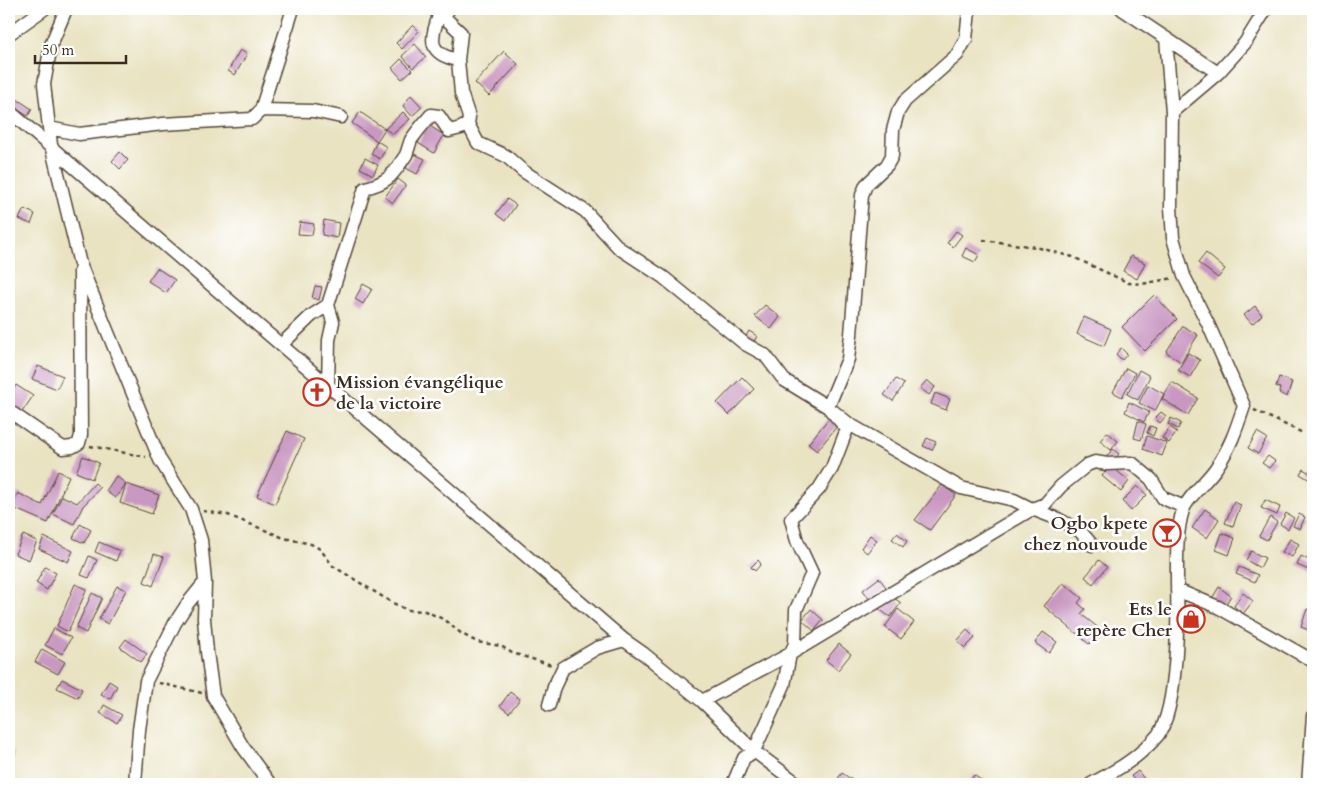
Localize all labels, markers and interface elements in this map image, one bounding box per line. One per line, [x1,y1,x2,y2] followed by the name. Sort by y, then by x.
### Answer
[35,32,126,64] scale bar
[42,40,74,60] text: 50 m
[336,370,504,416] place label: Mission évangélique de la victoire
[302,377,332,407] church icon: Mission évangélique de la victoire
[1024,511,1148,557] place label: Ogbo kpete chez nouvoude
[1152,518,1182,548] bar icon: Ogbo kpete chez nouvoude
[1076,597,1173,643] place label: Ets le repère Cher
[1176,604,1206,634] shop icon: Ets le repère Cher

